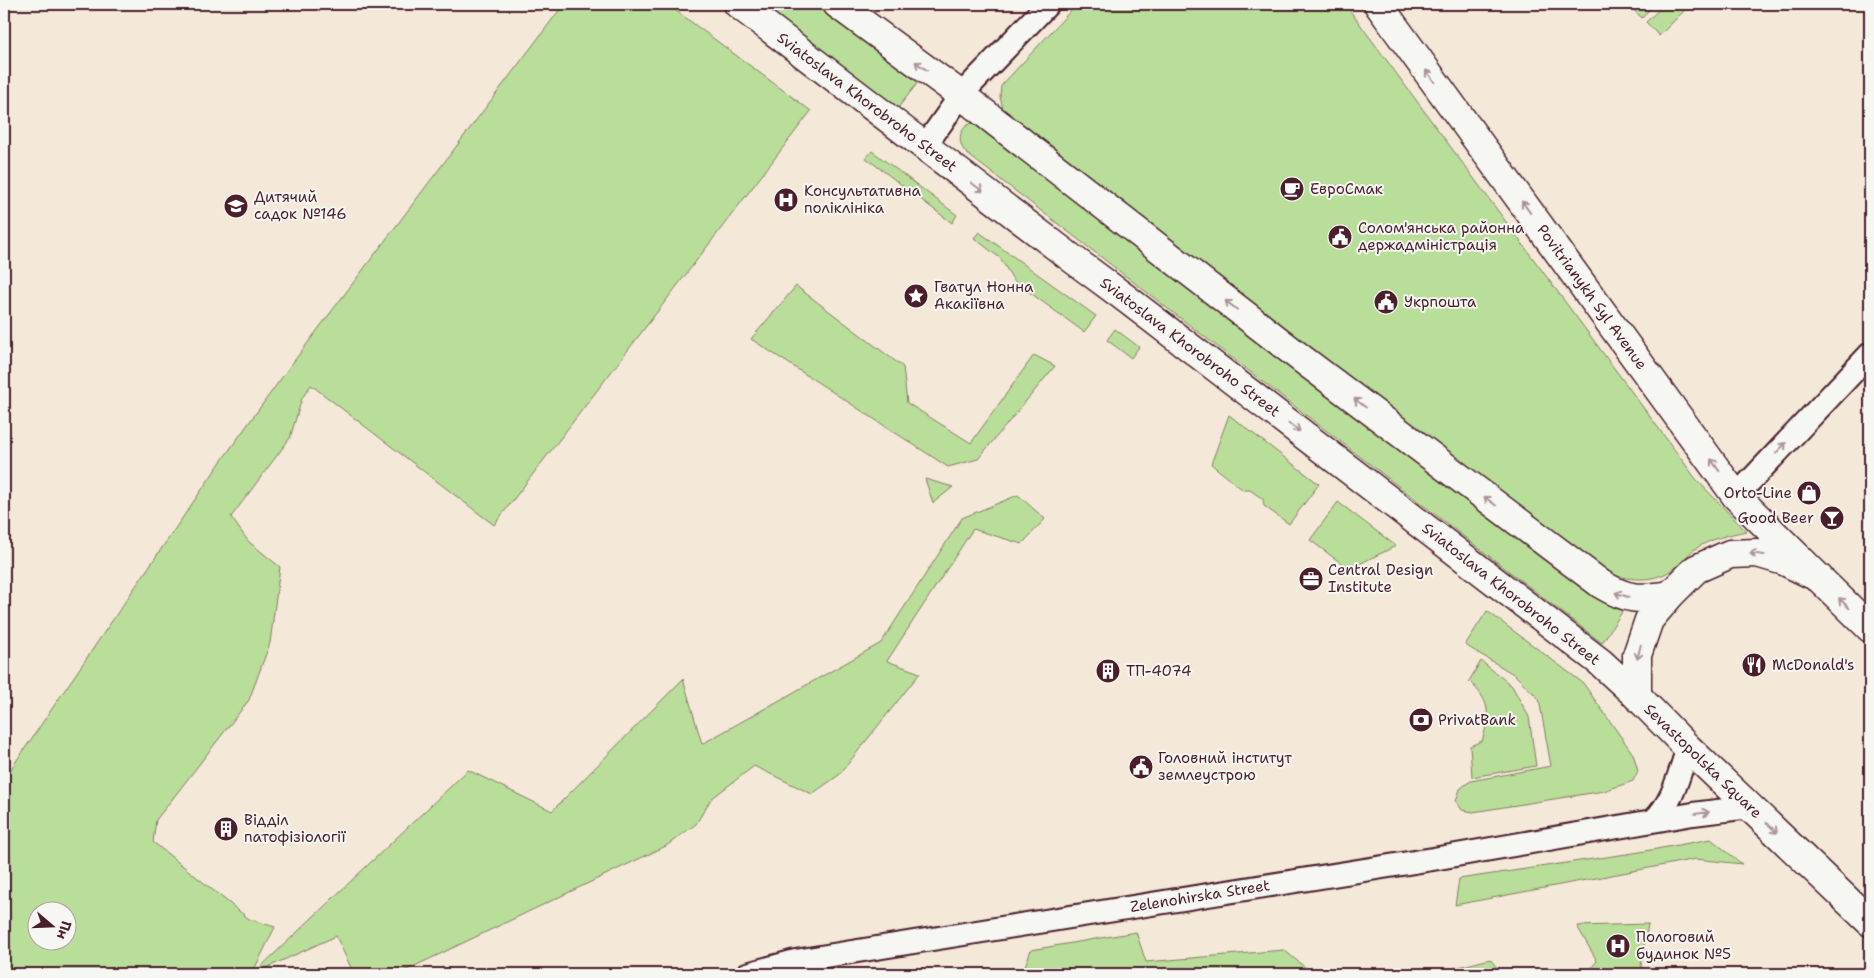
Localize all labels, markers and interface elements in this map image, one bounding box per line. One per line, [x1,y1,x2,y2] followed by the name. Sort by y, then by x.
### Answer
[773,28,961,176] street label: Sviatoslava Khorobroho Street
[914,61,928,71] one-way arrow
[1425,69,1435,83] one-way arrow
[1279,176,1305,202] cafe icon: ЕвроСмак
[1310,179,1383,199] place label: ЕвроСмак
[804,181,921,218] place label: Консультативна поліклініка
[970,181,983,192] one-way arrow
[254,187,347,224] place label: Дитячий садок №146
[773,187,799,213] hospital icon: Консультативна поліклініка
[223,193,249,219] school or university icon: Дитячий садок №146
[1521,200,1531,214] one-way arrow
[1358,218,1525,255] place label: Солом'янська районна держадміністрація
[1532,220,1652,374] street label: Povitrianykh Syl Avenue
[1327,224,1353,250] public building icon: Солом'янська районна держадміністрація
[1096,273,1284,421] street label: Sviatoslava Khorobroho Street
[934,277,1034,314] place label: Гватул Нонна Акакіївна
[903,283,929,309] place icon: Гватул Нонна Акакіївна
[1373,289,1399,315] public building icon: Укрпошта
[1404,292,1477,312] place label: Укрпошта
[1225,299,1238,310] one-way arrow
[1354,398,1367,409] one-way arrow
[1287,421,1300,432] one-way arrow
[1775,441,1787,454] one-way arrow
[1710,459,1720,473] one-way arrow
[1796,480,1822,506] shop icon: Orto-Line
[1724,483,1792,503] place label: Orto-Line
[1484,495,1497,506] one-way arrow
[1819,505,1845,531] bar icon: Good Beer
[1737,508,1814,528] place label: Good Beer
[1418,518,1604,670] street label: Sviatoslava Khorobroho Street
[1750,549,1766,559] one-way arrow
[1328,560,1433,597] place label: Central Design Institute
[1298,566,1324,592] office icon: Central Design Institute
[1614,589,1630,599] one-way arrow
[1838,597,1851,609] one-way arrow
[1634,643,1643,659] one-way arrow
[1741,652,1767,678] restaurant icon: McDonald's
[1772,655,1854,675] place label: McDonald's
[1095,658,1121,684] building icon: ТП-4074
[1126,661,1192,681] place label: ТП-4074
[1640,699,1766,823] street label: Sevastopolska Square
[1408,707,1434,733] bank icon: PrivatBank
[1438,710,1516,730] place label: PrivatBank
[1158,748,1292,785] place label: Головний інститут землеустрою
[1128,754,1154,780] public building icon: Головний інститут землеустрою
[1693,808,1709,818] one-way arrow
[244,810,346,847] place label: Відділ патофізіології
[213,816,239,842] building icon: Відділ патофізіології
[1766,822,1778,834] one-way arrow
[1129,875,1271,917] street label: Zelenohirska Street
[28,900,78,950] north arrow
[53,919,76,942] text: Пн
[1636,927,1731,964] place label: Пологовий будинок №5
[1605,933,1631,959] hospital icon: Пологовий будинок №5

